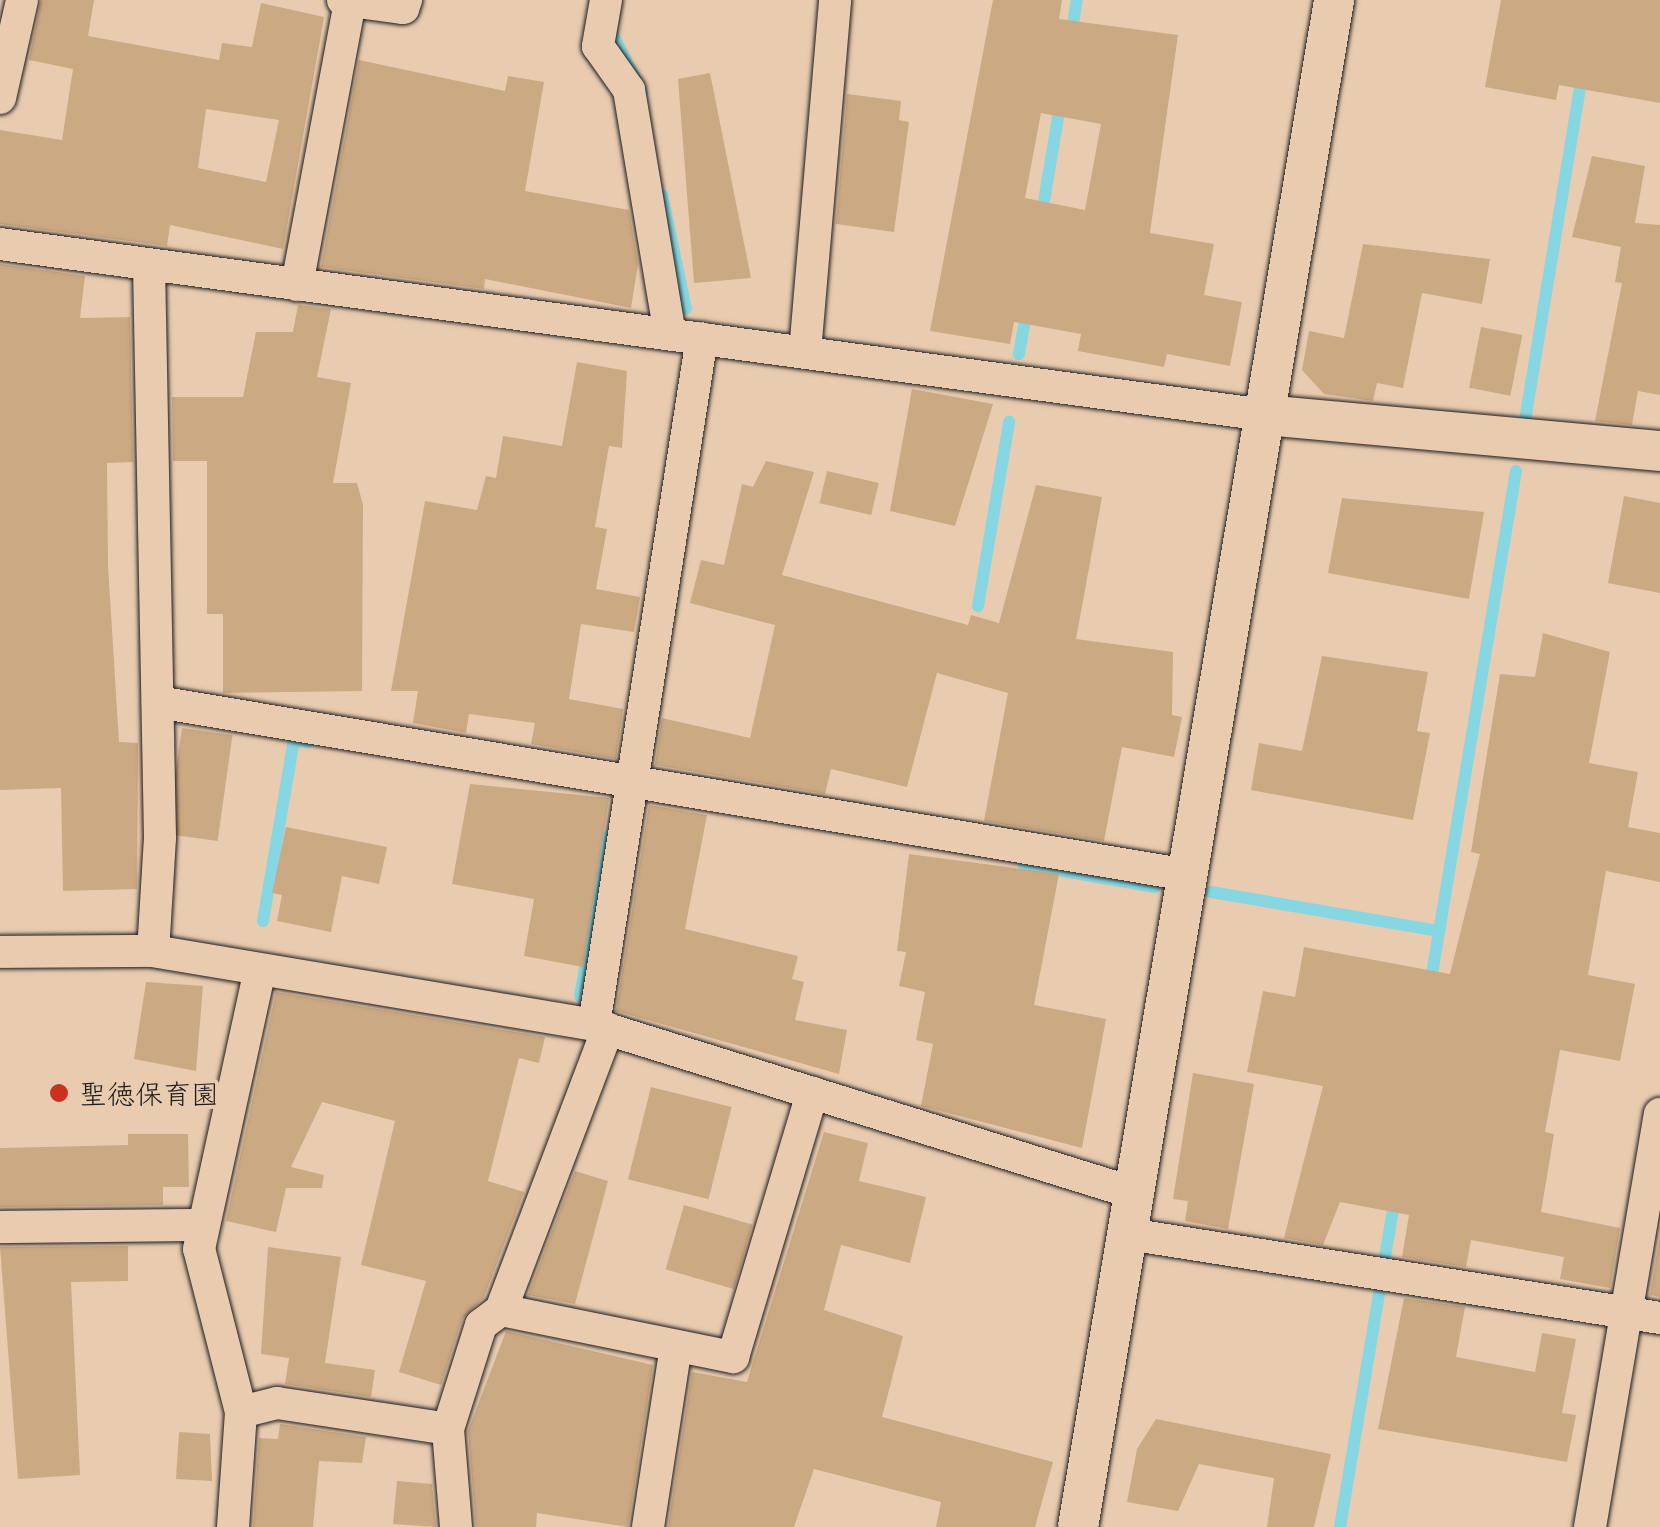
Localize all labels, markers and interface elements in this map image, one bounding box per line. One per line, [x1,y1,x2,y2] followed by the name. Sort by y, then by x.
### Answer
[79,1076,219,1110] place label: 聖徳保育園
[48,1082,70,1104] marker: 聖徳保育園

